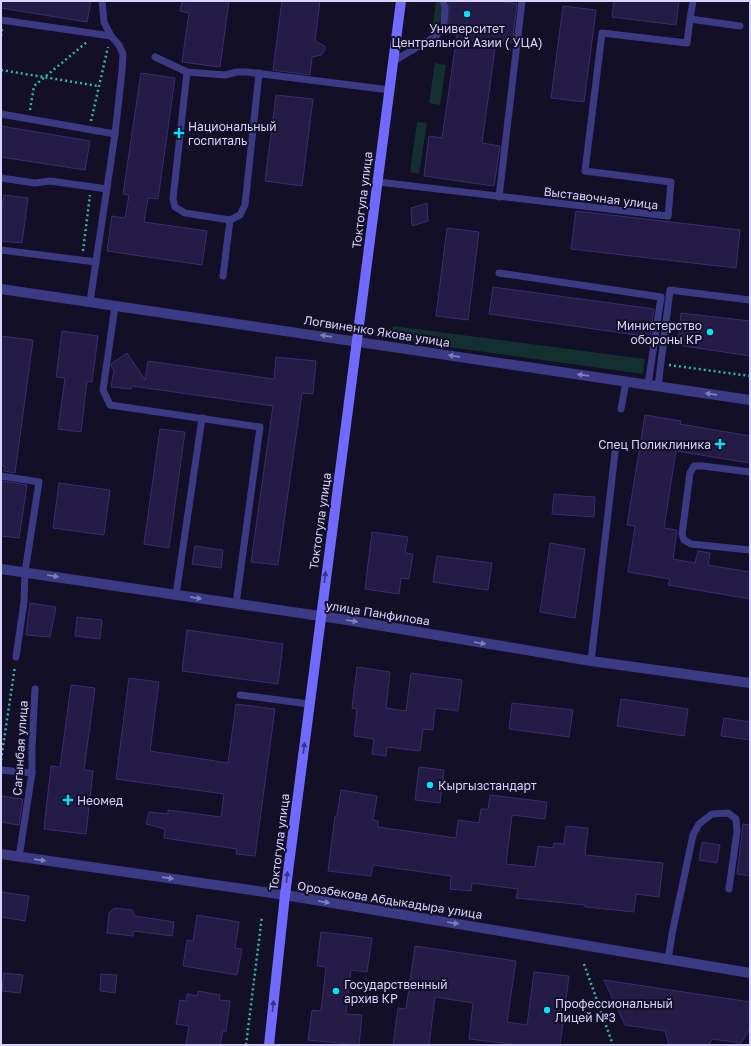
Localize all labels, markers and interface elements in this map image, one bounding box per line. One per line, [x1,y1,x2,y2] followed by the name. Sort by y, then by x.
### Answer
[462,9,472,19] marker: Университет Центральной Азии ( УЦА)
[391,21,543,50] place label: Университет Центральной Азии ( УЦА)
[188,119,277,148] place label: Национальный госпиталь
[173,127,185,139] marker: Национальный госпиталь
[349,151,375,249] street label: Токтогула улица
[543,184,659,212] street label: Выставочная улица
[303,312,451,350] street label: Логвиненко Якова улица
[617,318,702,347] place label: Министерство обороны КР
[705,327,715,337] marker: Министерство обороны КР
[320,333,332,339] one-way arrow
[448,353,460,359] one-way arrow
[577,372,589,378] one-way arrow
[705,391,717,397] one-way arrow
[598,437,711,452] place label: Спец Поликлиника
[714,438,726,450] marker: Спец Поликлиника
[306,472,334,570] street label: Токтогула улица
[322,571,328,583] one-way arrow
[47,573,60,579] one-way arrow
[190,595,202,601] one-way arrow
[325,597,431,629] street label: улица Панфилова
[346,618,358,624] one-way arrow
[474,640,486,646] one-way arrow
[9,700,31,796] street label: Сагынбая улица
[301,742,307,754] one-way arrow
[438,778,537,793] place label: Кыргызстандарт
[425,780,435,790] marker: Кыргызстандарт
[77,793,123,808] place label: Неомед
[266,793,292,891] street label: Токтогула улица
[62,794,74,806] marker: Неомед
[34,857,46,863] one-way arrow
[284,871,290,883] one-way arrow
[162,875,174,881] one-way arrow
[296,878,484,922] street label: Орозбекова Абдыкадыра улица
[318,899,331,905] one-way arrow
[447,920,459,926] one-way arrow
[344,977,448,1006] place label: Государственный архив КР
[331,986,341,996] marker: Государственный архив КР
[555,996,673,1025] place label: Профессиональный Лицей №3
[270,1000,277,1012] one-way arrow
[542,1005,552,1015] marker: Профессиональный Лицей №3

